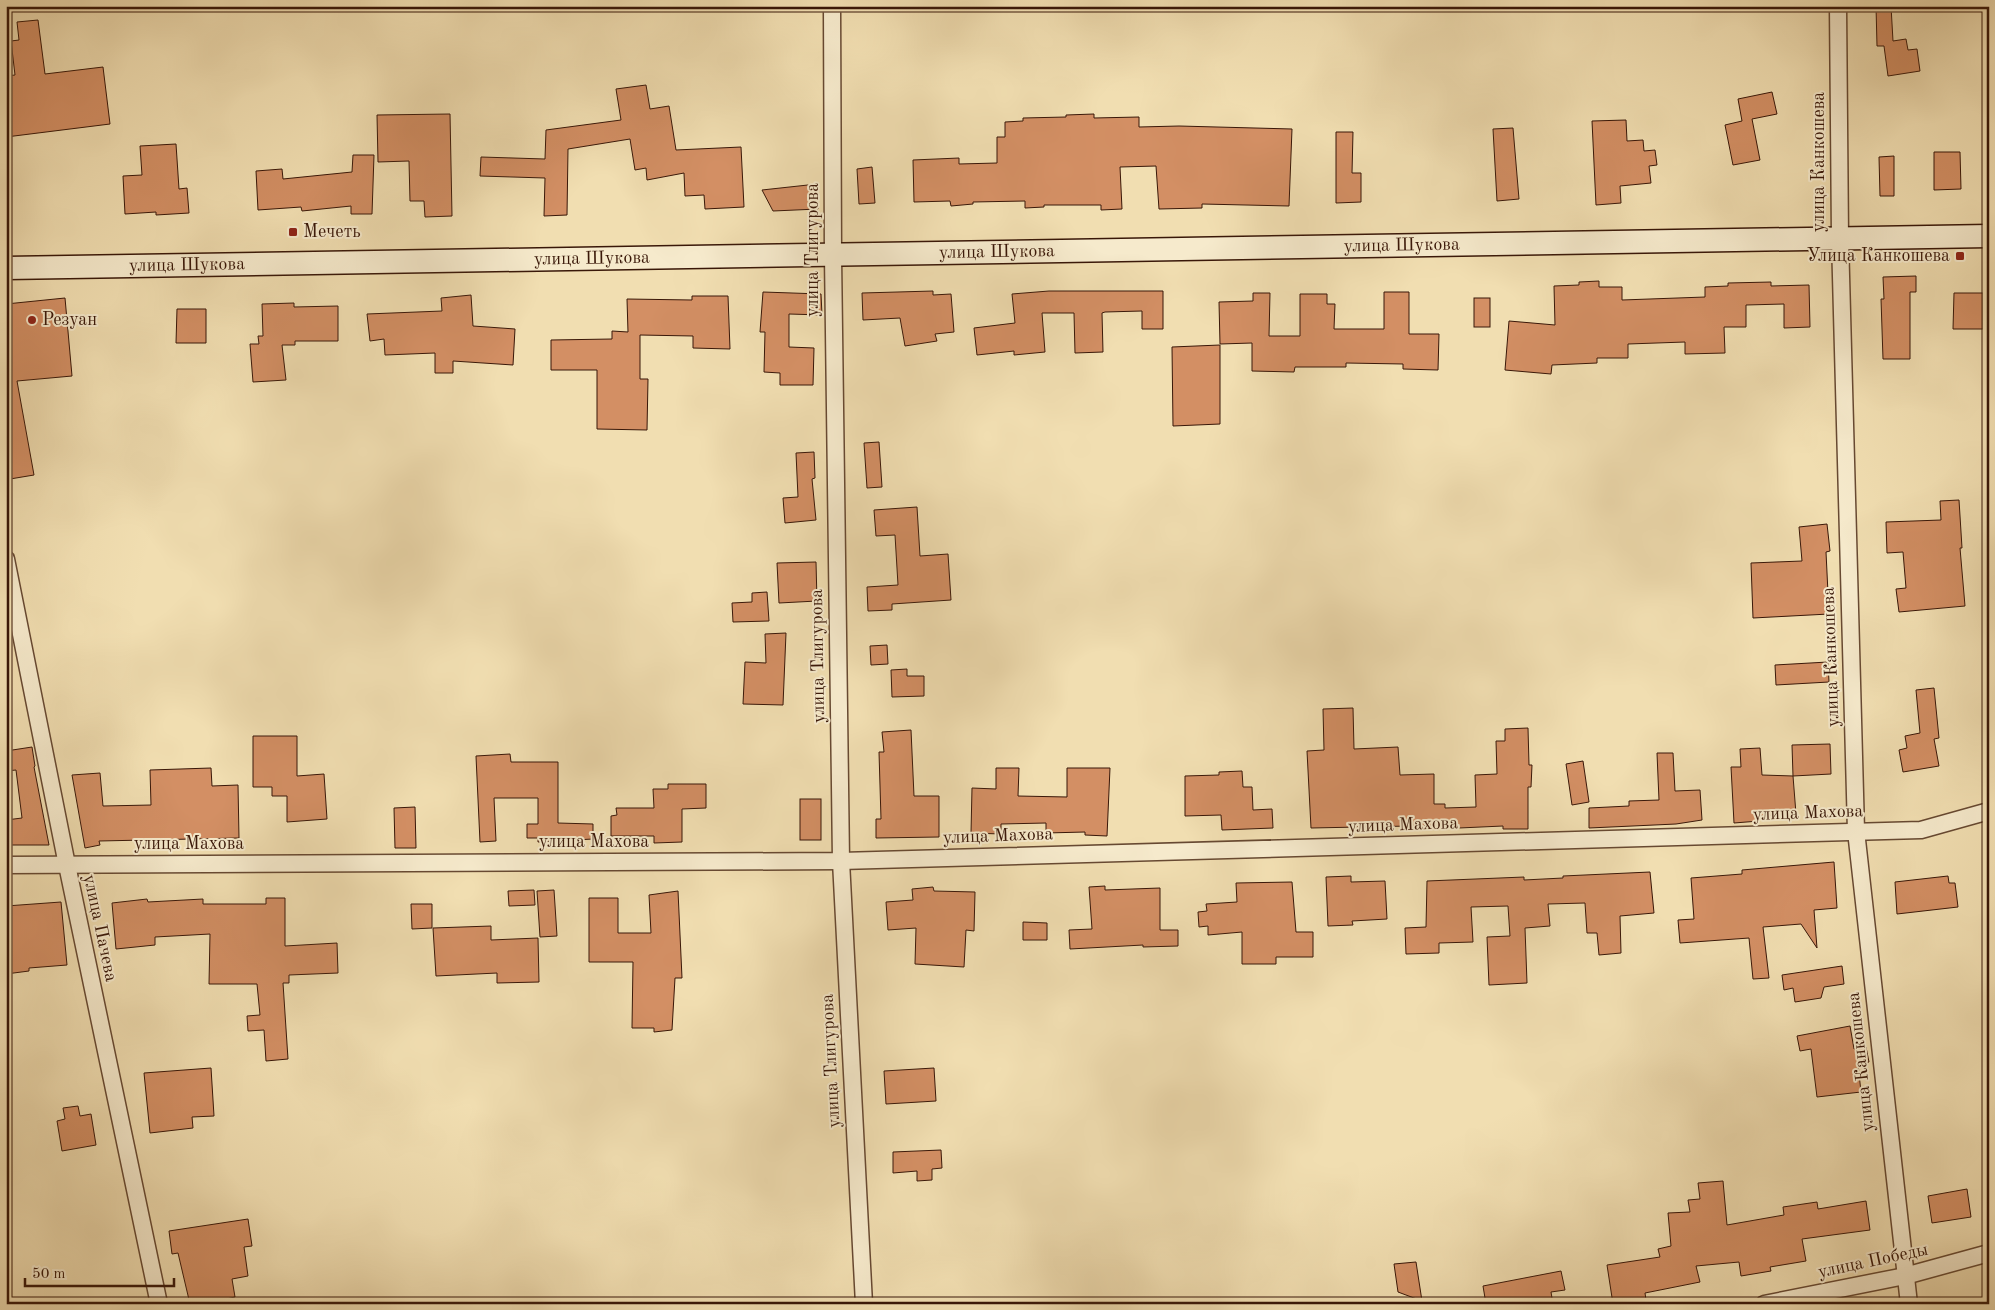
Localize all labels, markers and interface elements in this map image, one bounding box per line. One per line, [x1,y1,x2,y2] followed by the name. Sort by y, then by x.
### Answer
[1810,92,1828,232] street label: улица Канкошева
[804,183,822,317] street label: улица Тлигурова
[303,223,361,241] place label: Мечеть
[287,226,299,238] marker: Мечеть
[1344,236,1460,255] street label: улица Шукова
[939,242,1055,262] street label: улица Шукова
[1807,247,1950,265] place label: Улица Канкошева
[534,249,650,268] street label: улица Шукова
[1954,250,1966,262] marker: Улица Канкошева
[129,255,245,275] street label: улица Шукова
[42,311,97,329] place label: Резуан
[26,314,38,326] marker: Резуан
[1820,586,1842,727] street label: улица Канкошева
[808,589,828,723] street label: улица Тлигурова
[1752,802,1864,824] street label: улица Махова
[1347,814,1459,836] street label: улица Махова
[942,825,1054,847] street label: улица Махова
[539,833,649,851] street label: улица Махова
[134,835,244,853] street label: улица Махова
[80,873,120,983] street label: улица Пачева
[1845,991,1877,1133] street label: улица Канкошева
[818,993,843,1128] street label: улица Тлигурова
[1816,1241,1930,1281] street label: улица Победы
[25,1255,174,1287] scale bar
[32,1267,66,1282] text: 50 m

